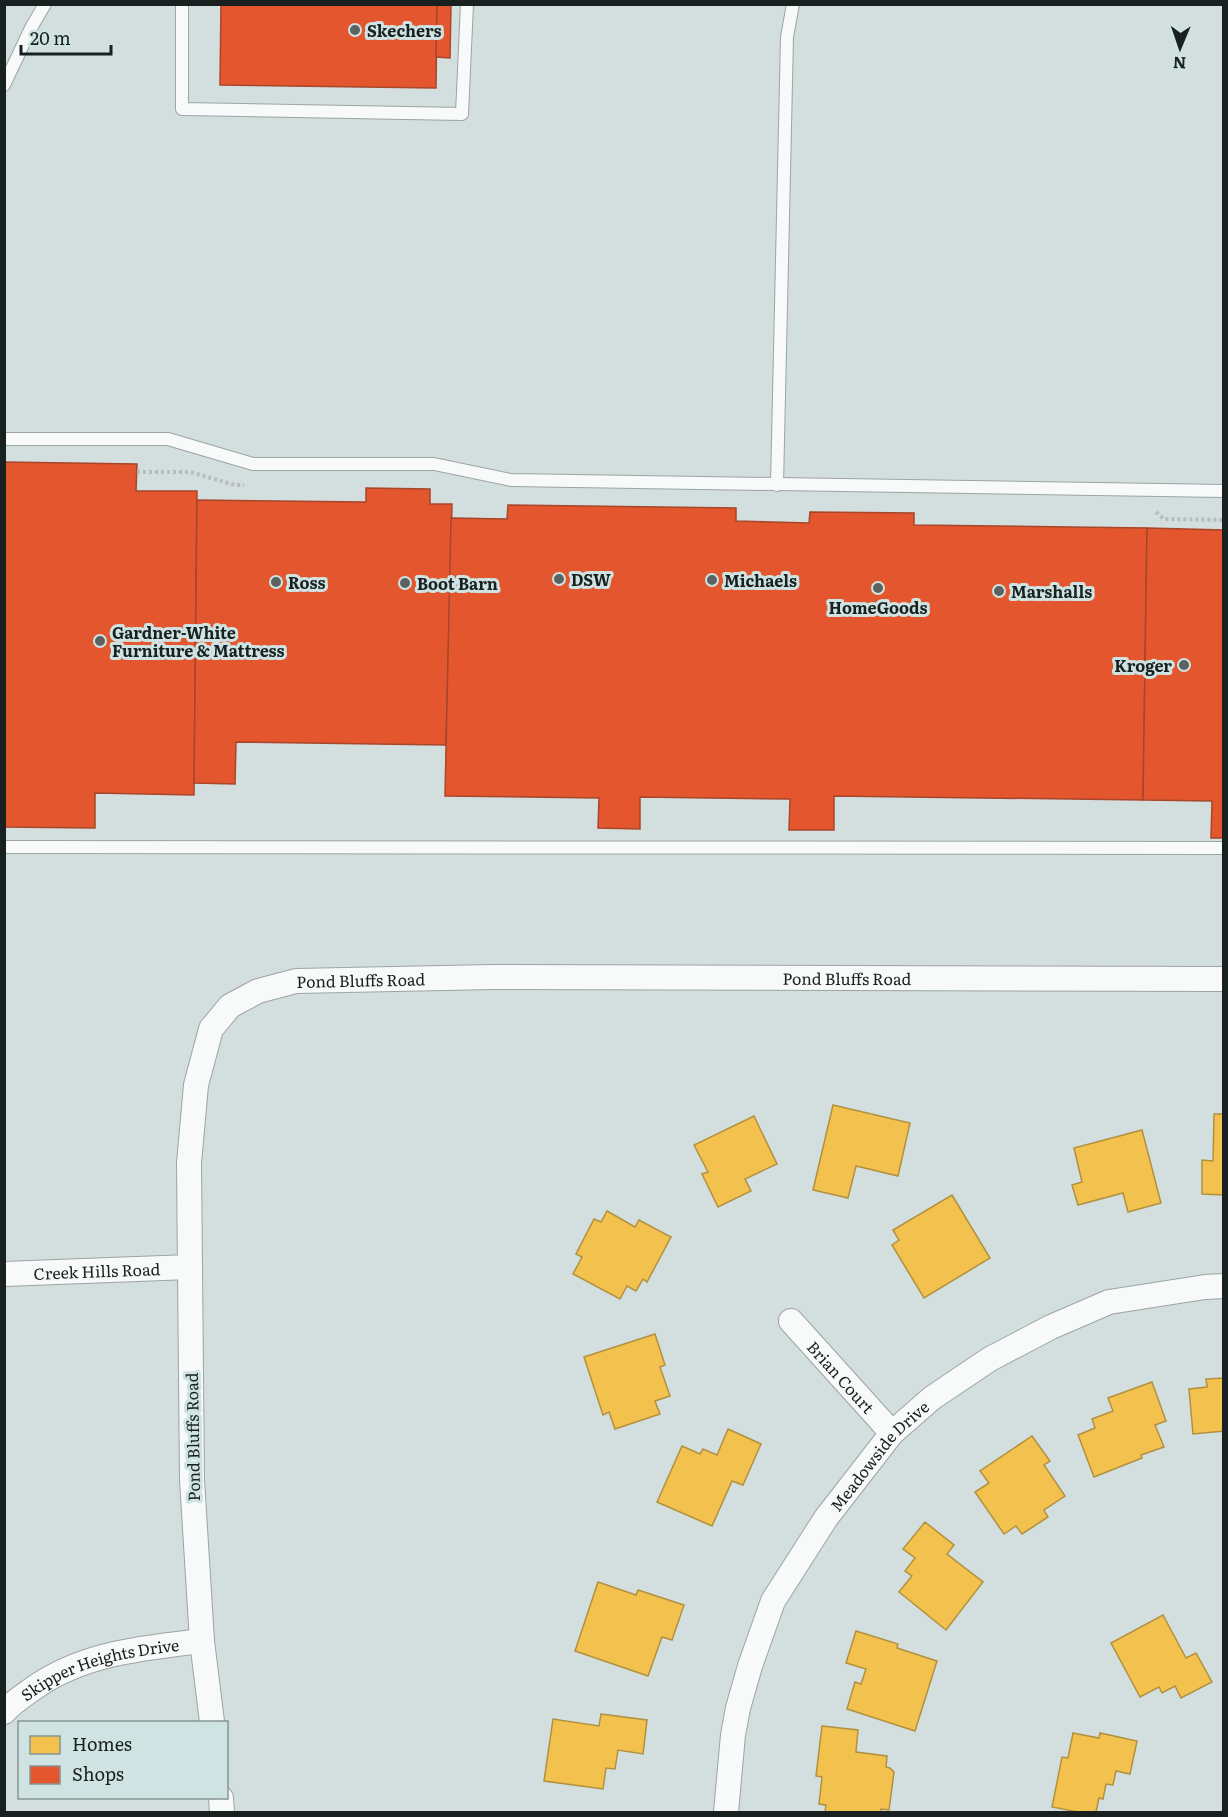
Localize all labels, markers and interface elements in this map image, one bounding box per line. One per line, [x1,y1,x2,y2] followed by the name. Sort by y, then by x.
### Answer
[21,18,111,56] scale bar
[367,18,442,42] place label: Skechers
[1150,18,1210,78] north arrow
[348,23,362,37] marker: Skechers
[30,24,71,51] text: 20 m
[1172,52,1187,76] text: N
[571,567,611,591] place label: DSW
[724,568,797,592] place label: Michaels
[288,570,325,594] place label: Ross
[417,571,498,595] place label: Boot Barn
[552,572,566,586] marker: DSW
[705,573,719,587] marker: Michaels
[269,575,283,589] marker: Ross
[398,576,412,590] marker: Boot Barn
[1011,579,1092,603] place label: Marshalls
[871,581,885,595] marker: HomeGoods
[992,584,1006,598] marker: Marshalls
[829,595,927,619] place label: HomeGoods
[112,620,285,662] place label: Gardner-White Furniture & Mattress
[93,634,107,648] marker: Gardner-White Furniture & Mattress
[1114,653,1172,677] place label: Kroger
[1177,658,1191,672] marker: Kroger
[296,966,426,993] street label: Pond Bluffs Road
[782,966,911,990] street label: Pond Bluffs Road
[33,1256,161,1285] street label: Creek Hills Road
[802,1335,881,1419] street label: Brian Court
[179,1372,205,1502] street label: Pond Bluffs Road
[824,1394,934,1516] street label: Meadowside Drive
[15,1632,180,1706] street label: Skipper Heights Drive
[18,1721,228,1799] legend
[72,1730,132,1757] text: Homes
[72,1760,124,1787] text: Shops

